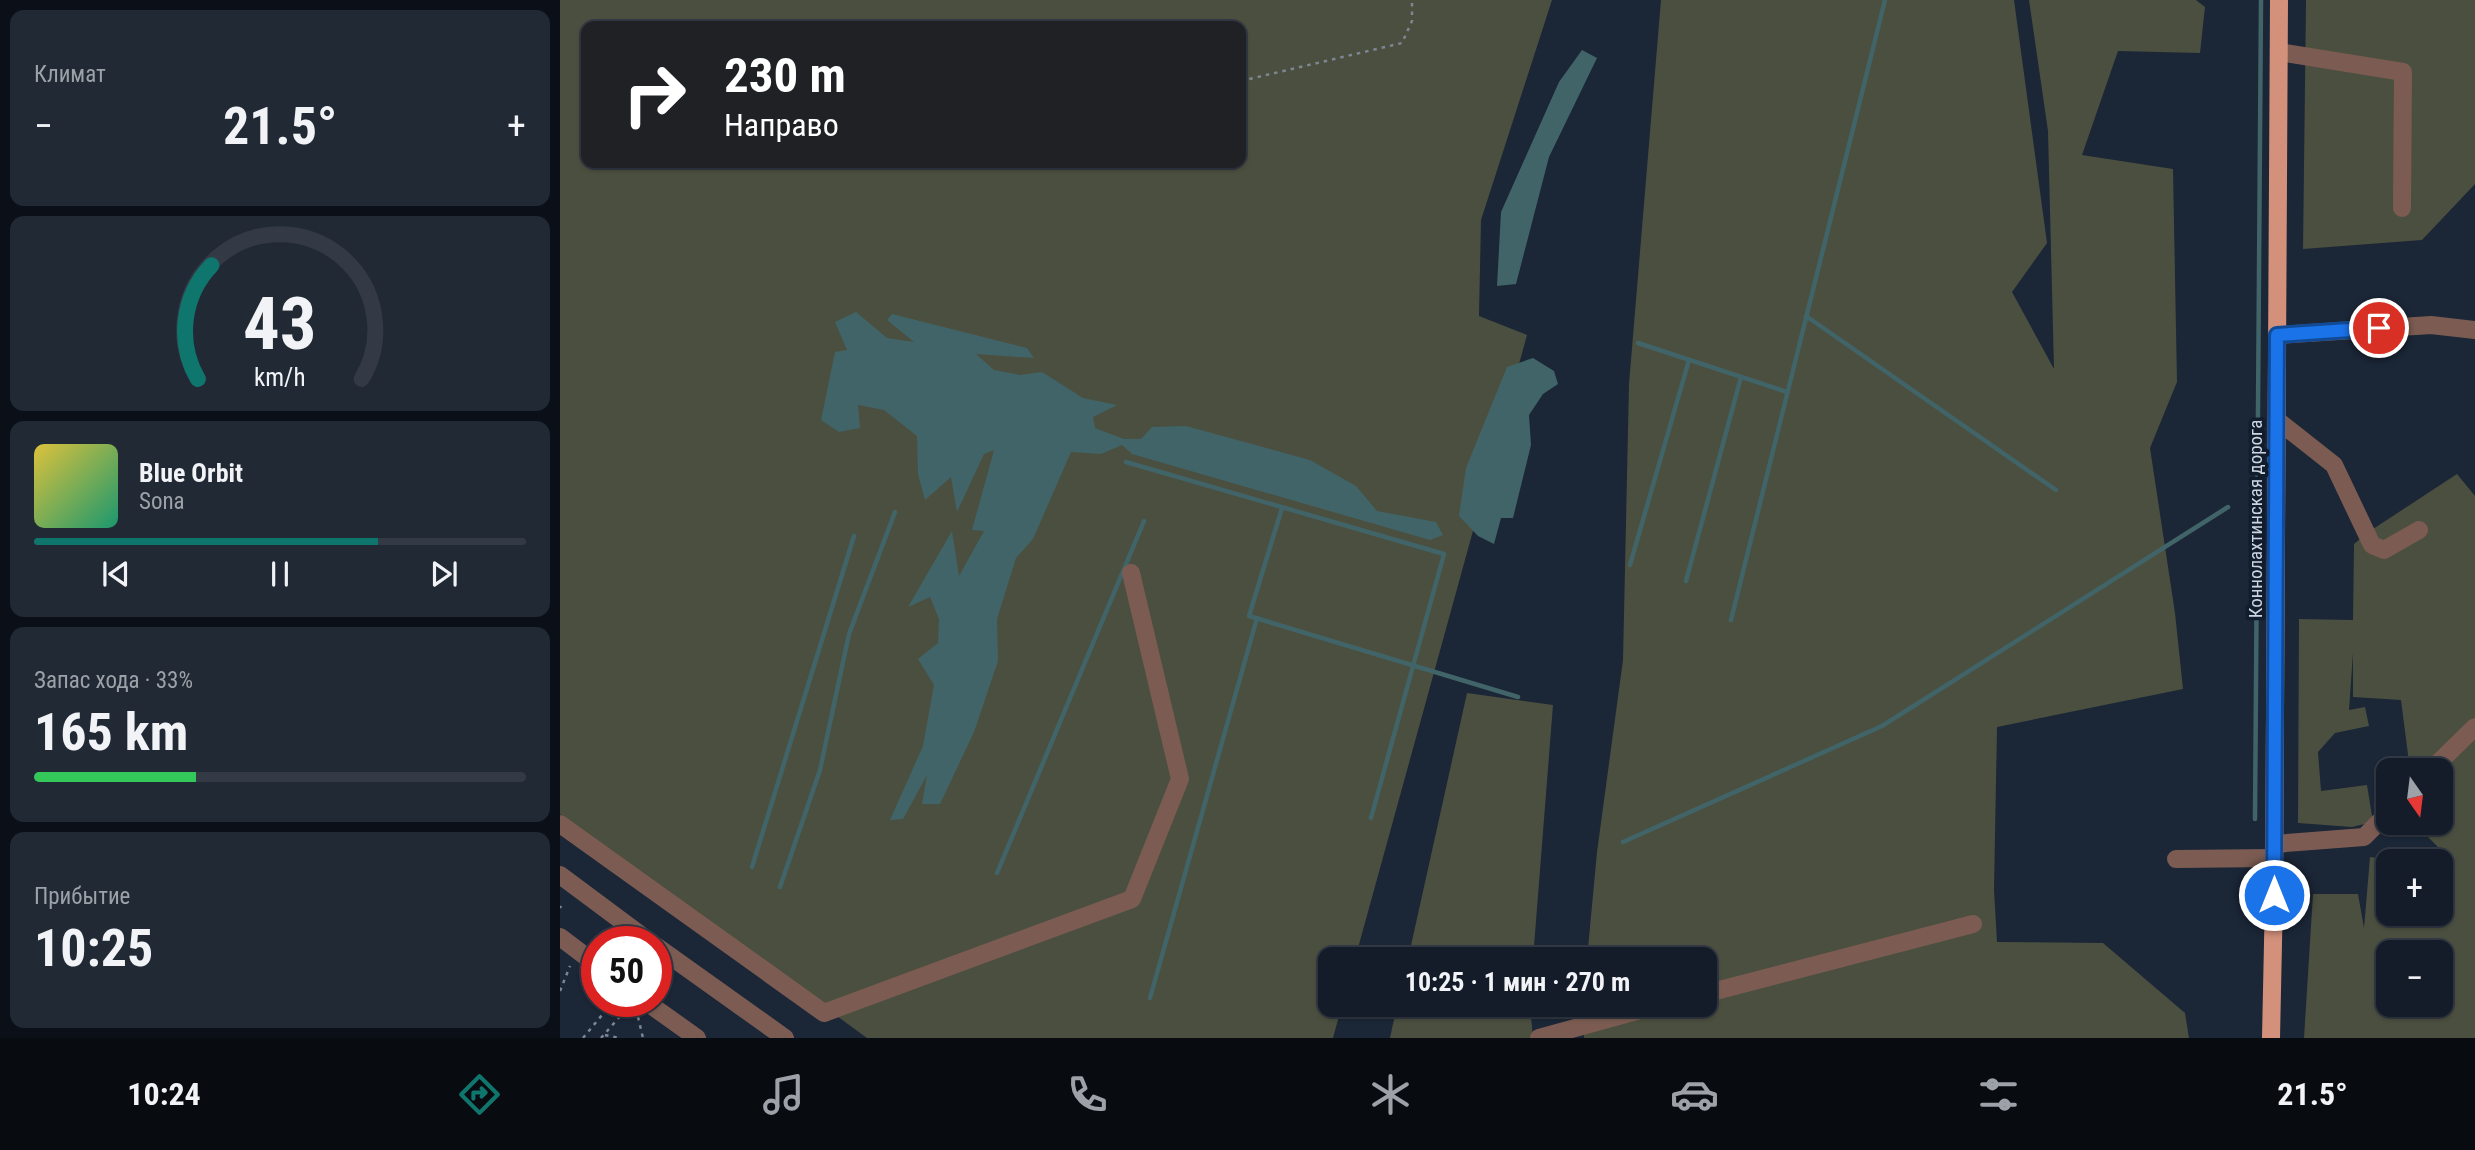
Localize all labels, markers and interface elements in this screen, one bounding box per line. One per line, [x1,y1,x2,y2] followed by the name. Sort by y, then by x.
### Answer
[724,47,846,104] text: 230 m
[609,49,700,140] icon: right
[34,61,106,88] text: Климат
[223,96,337,157] text: 21.5°
[34,104,53,148] text: −
[507,104,526,148] text: +
[724,106,839,144] text: Направо
[243,282,317,368] text: 43
[2349,298,2409,358] pin
[2360,309,2398,347] icon: arrive
[254,363,306,392] text: km/h
[2244,420,2267,618] street label: Коннолахтинская дорога
[139,458,243,488] text: Blue Orbit
[139,488,185,515] text: Sona
[97,555,135,593] icon: previous
[261,555,299,593] icon: pause
[425,555,463,593] icon: next
[34,667,193,694] text: Запас хода · 33%
[34,702,188,763] text: 165 km
[2376,758,2454,835] north arrow
[2376,758,2453,1017] map controls
[2376,849,2453,926] button: +
[2237,858,2311,932] position arrow
[34,883,130,910] text: Прибытие
[34,918,153,979] text: 10:25
[581,926,672,1017] speed limit sign: 50
[2376,940,2453,1017] button: −
[1405,967,1630,997] text: 10:25 · 1 мин · 270 m
[455,1070,504,1119] icon: directions
[759,1070,808,1119] icon: music
[1063,1070,1112,1119] icon: phone
[1366,1070,1415,1119] icon: climate
[1670,1070,1719,1119] icon: car
[1974,1070,2023,1119] icon: filters
[127,1075,201,1113] text: 10:24
[2277,1075,2348,1113] text: 21.5°

